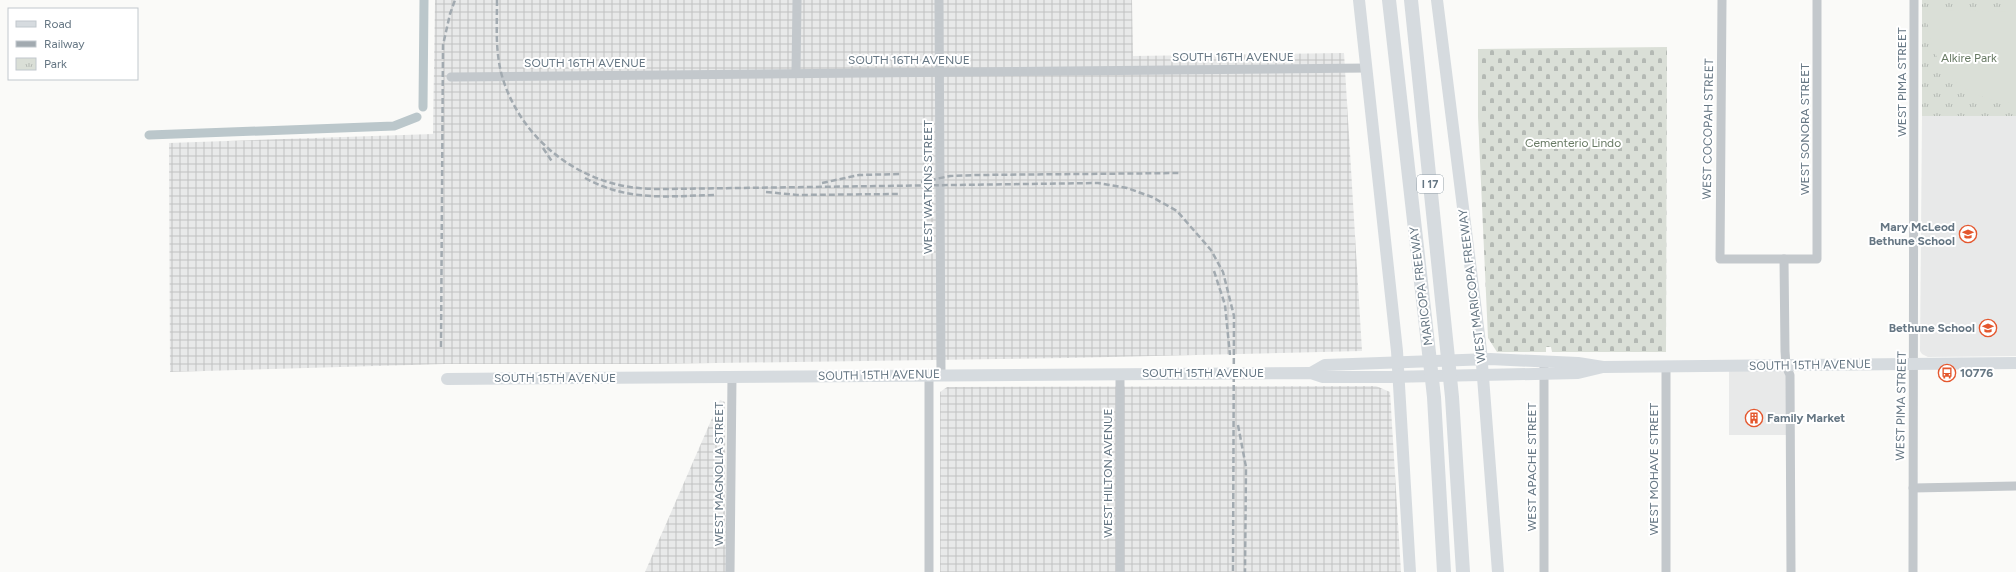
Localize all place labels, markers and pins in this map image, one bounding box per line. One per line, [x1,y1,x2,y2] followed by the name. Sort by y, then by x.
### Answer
[1869,220,1955,248] place label: Mary McLeod Bethune School
[1958,224,1978,244] school or university icon: Mary McLeod Bethune School
[1978,318,1998,338] school or university icon: Bethune School
[1889,321,1975,335] place label: Bethune School
[1937,363,1957,383] bus stop icon: 10776
[1960,366,1993,380] place label: 10776
[1744,408,1764,428] building icon: Family Market
[1767,411,1845,425] place label: Family Market

